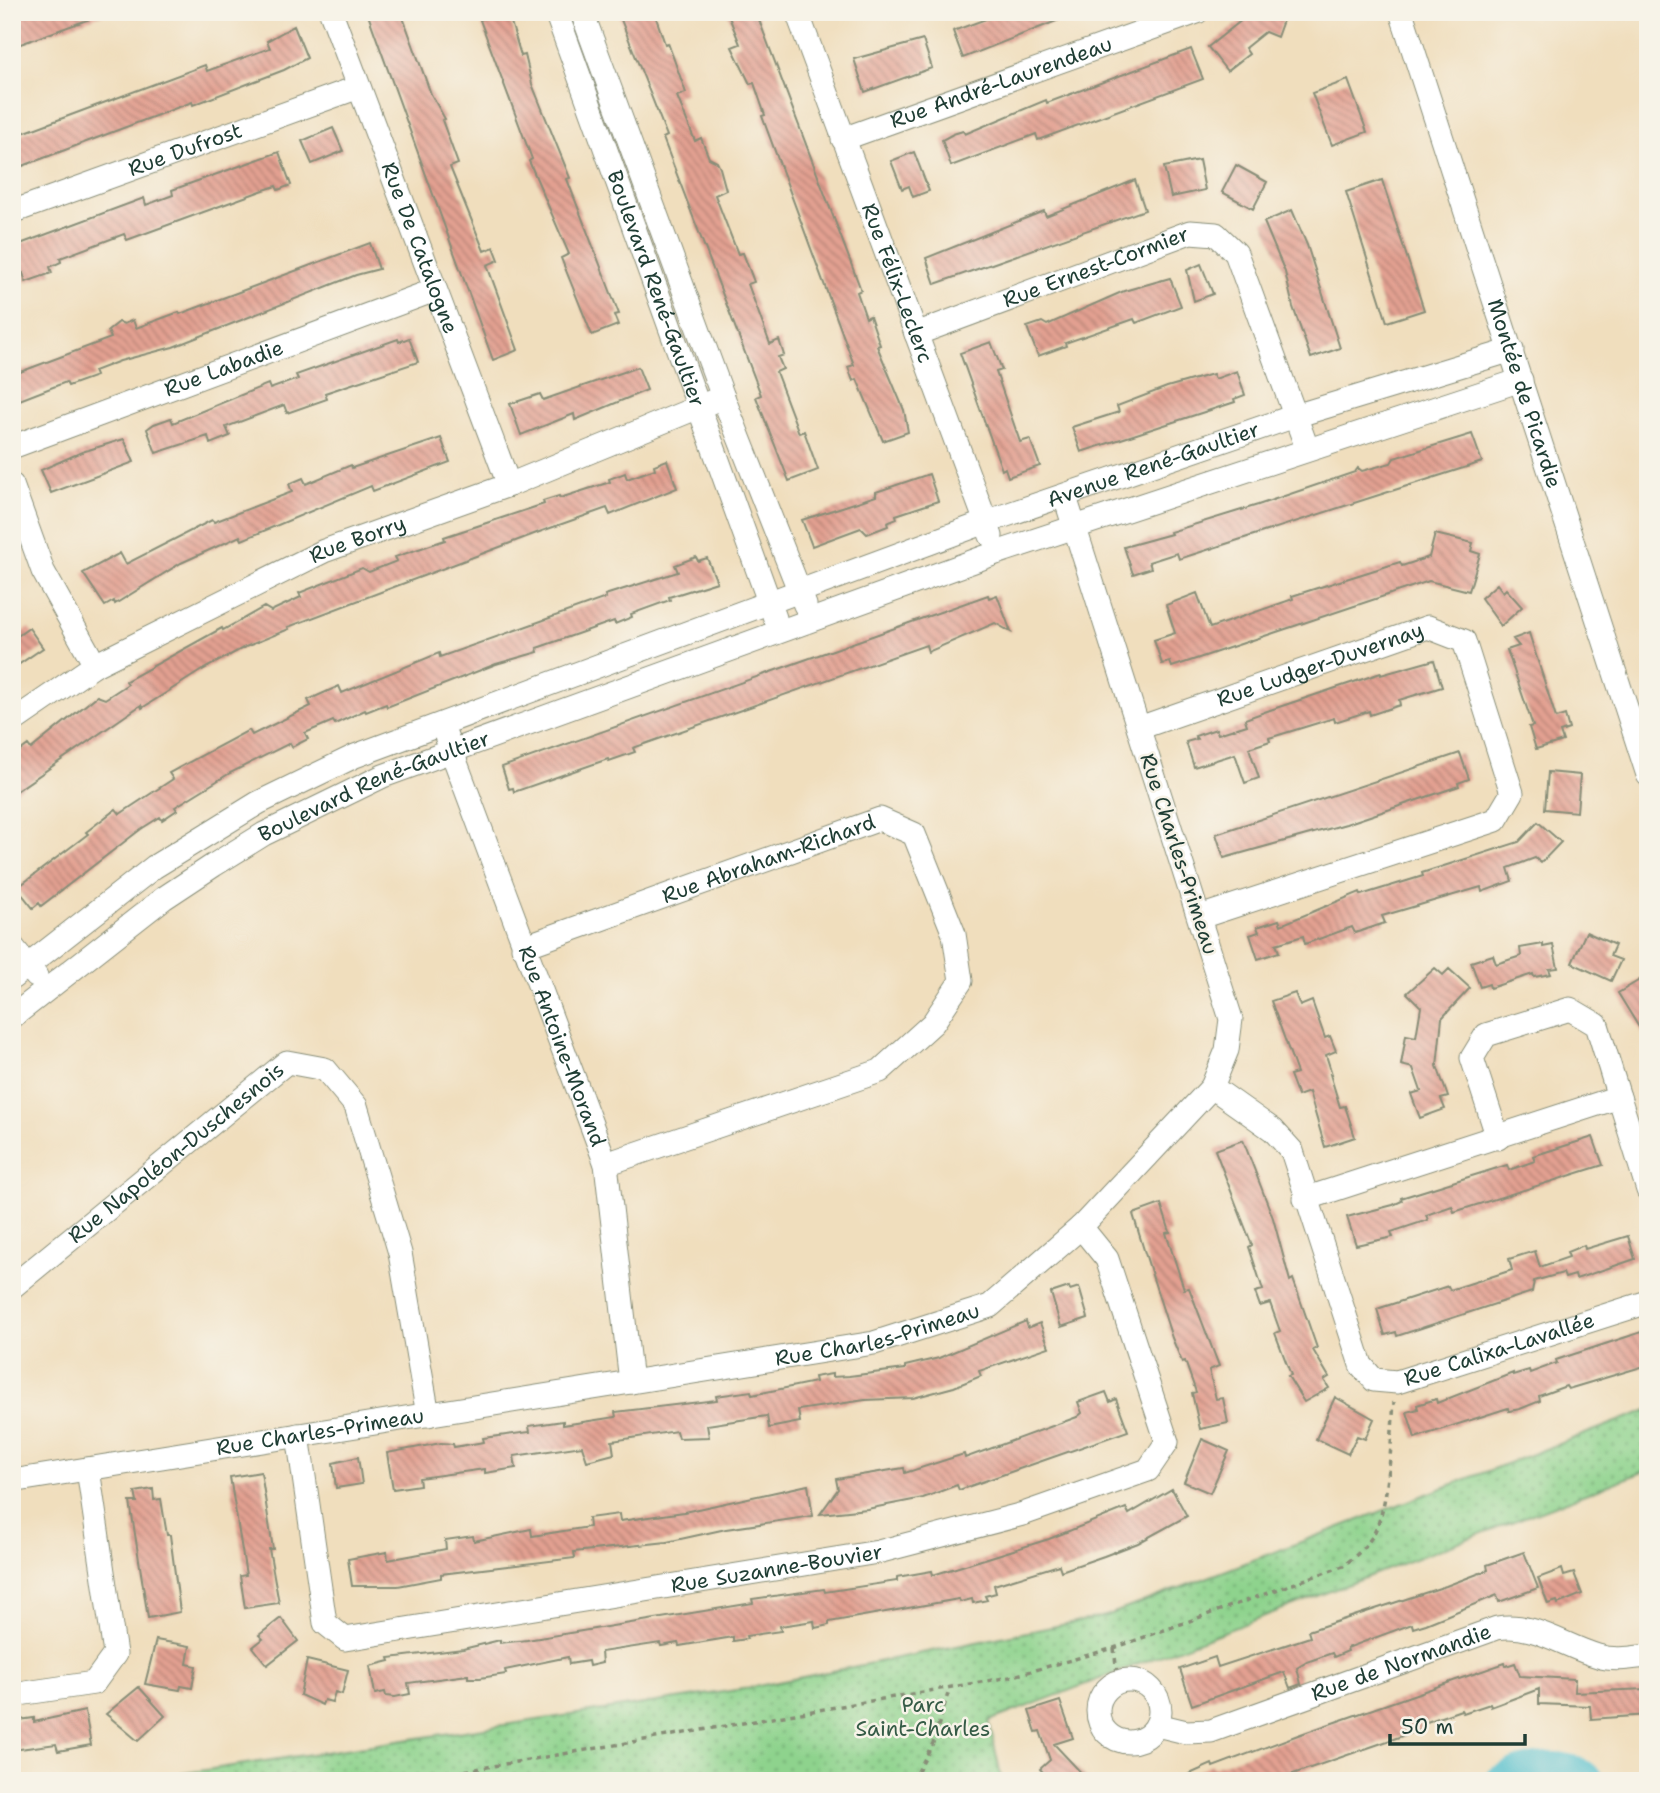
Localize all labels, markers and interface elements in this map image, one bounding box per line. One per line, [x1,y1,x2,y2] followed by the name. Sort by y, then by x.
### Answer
[886,30,1116,135] street label: Rue André-Laurendeau
[124,116,246,183] street label: Rue Dufrost
[375,158,465,338] street label: Rue De Catalogne
[600,166,712,411] street label: Boulevard René-Gaultier
[855,199,940,367] street label: Rue Félix-Leclerc
[999,220,1193,314] street label: Rue Ernest-Cormier
[1481,295,1568,492] street label: Montée de Picardie
[160,333,287,403] street label: Rue Labadie
[1043,415,1263,514] street label: Avenue René-Gaultier
[305,509,410,570] street label: Rue Borry
[1213,616,1427,714] street label: Rue Ludger-Duvernay
[254,724,494,849] street label: Boulevard René-Gaultier
[1133,750,1225,958] street label: Rue Charles-Primeau
[658,808,879,910] street label: Rue Abraham-Richard
[512,942,612,1151] street label: Rue Antoine-Morand
[62,1056,290,1250] street label: Rue Napoléon-Duschesnois
[773,1296,983,1373] street label: Rue Charles-Primeau
[1400,1306,1598,1393] street label: Rue Calixa-Lavallée
[214,1401,426,1462] street label: Rue Charles-Primeau
[669,1537,885,1600] street label: Rue Suzanne-Bouvier
[1307,1617,1495,1708] street label: Rue de Normandie
[856,1691,990,1743] park label: Parc Saint-Charles
[1390,1702,1525,1746] scale bar
[1401,1713,1454,1741] text: 50 m

